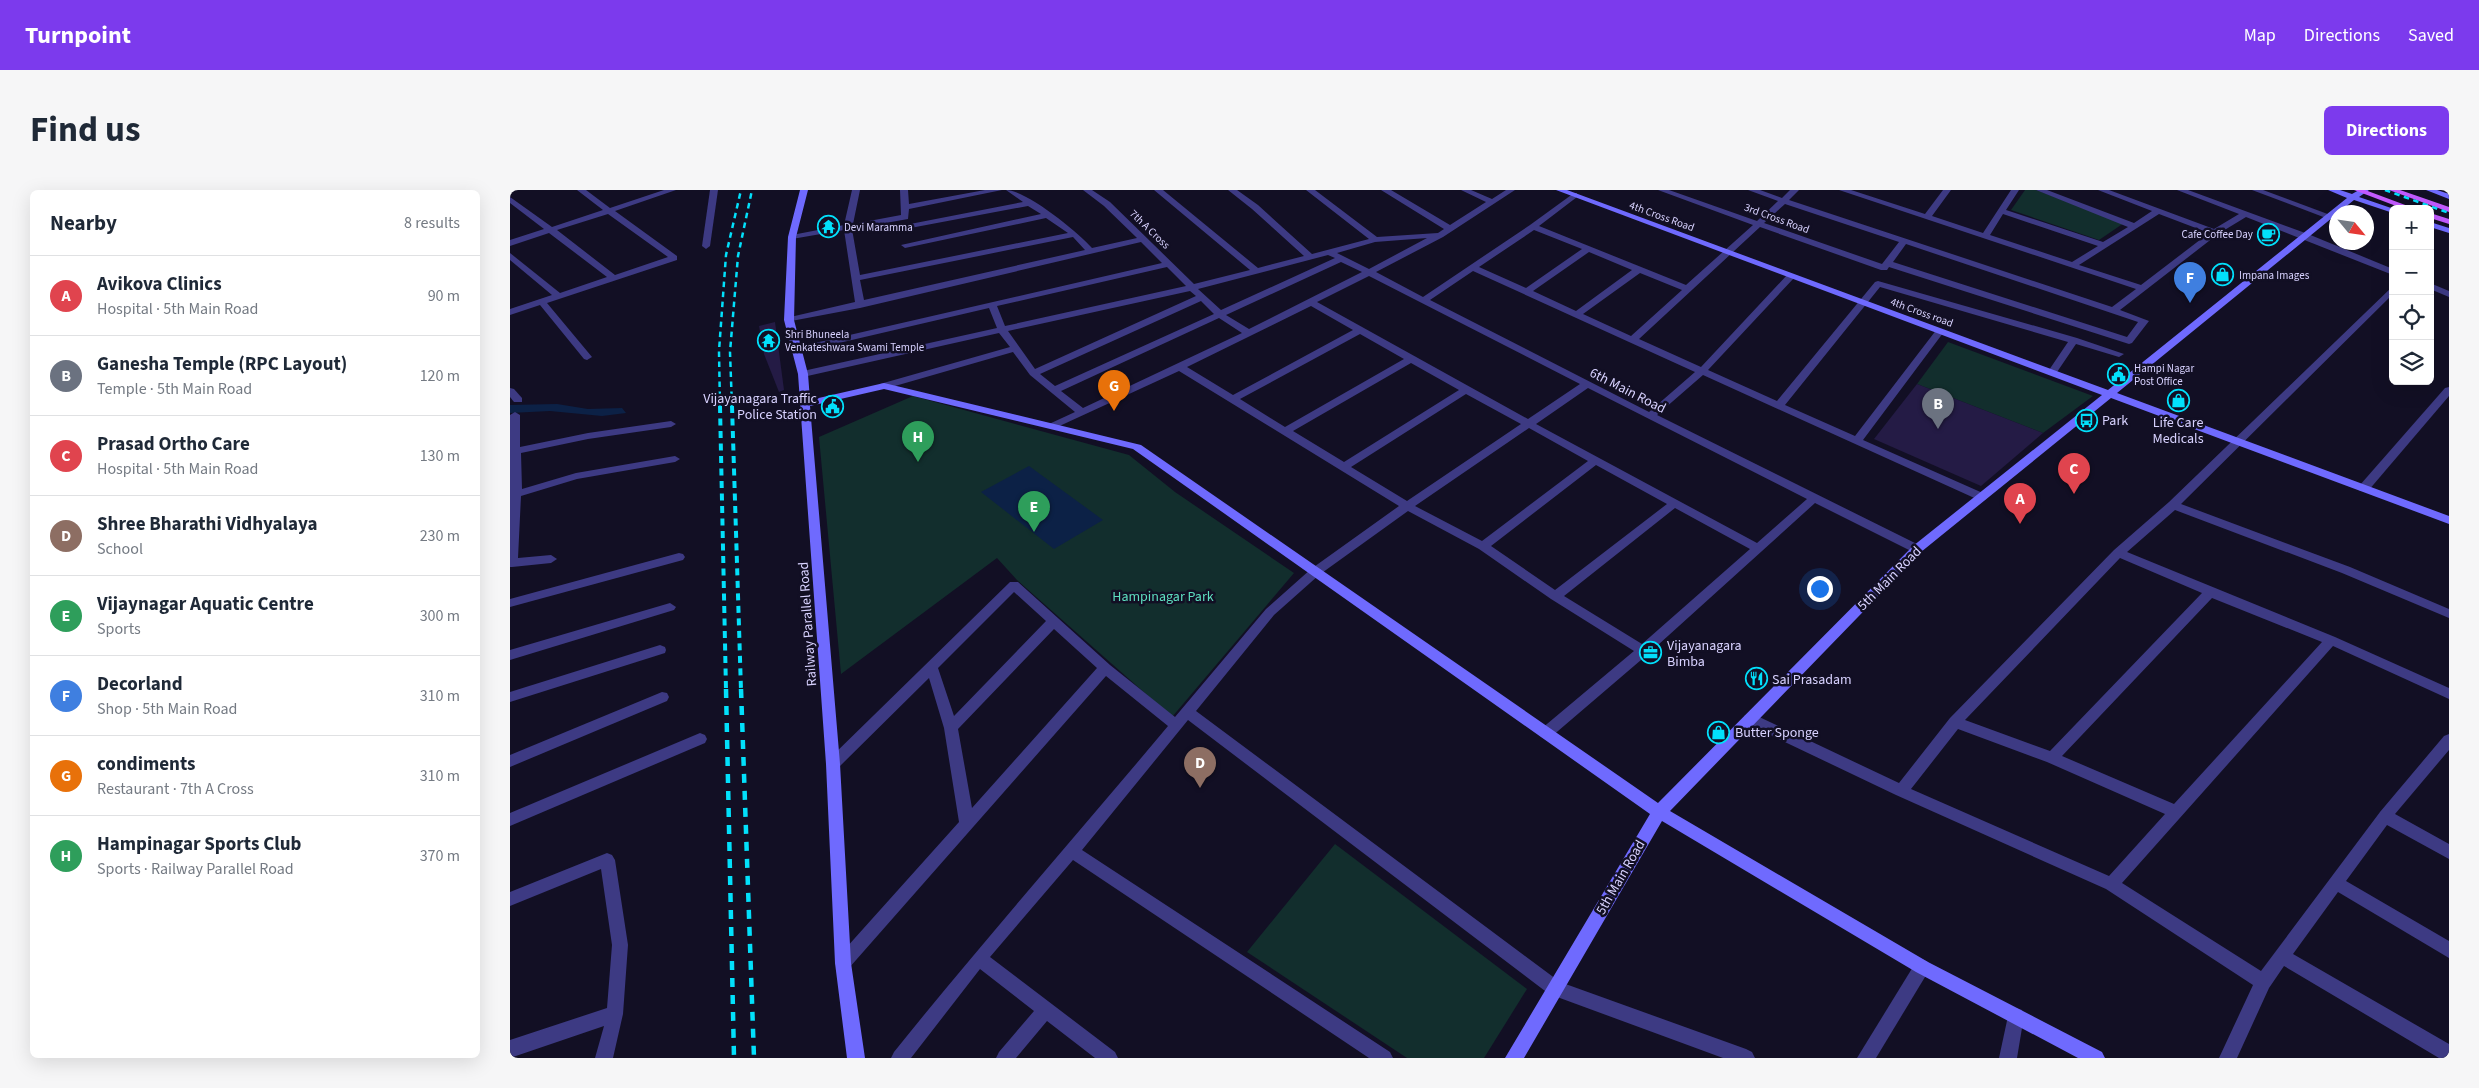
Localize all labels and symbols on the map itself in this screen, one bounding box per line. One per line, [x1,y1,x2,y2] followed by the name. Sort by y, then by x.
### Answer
[1627,198,1696,235] street label: 4th Cross Road
[1742,200,1812,237] street label: 3rd Cross Road
[2329,205,2374,250] north arrow
[1126,206,1173,253] street label: 7th A Cross
[816,215,840,239] temple icon: Devi Maramma
[844,220,913,235] place label: Devi Maramma
[2257,222,2281,246] cafe icon: Cafe Coffee Day
[2181,227,2253,242] place label: Cafe Coffee Day
[2174,262,2206,303] pin: F
[2211,263,2235,287] shop icon: Impana Images
[2239,268,2310,283] place label: Impana Images
[1888,294,1955,331] street label: 4th Cross road
[785,327,925,355] place label: Shri Bhuneela Venkateshwara Swami Temple
[757,328,781,352] temple icon: Shri Bhuneela Venkateshwara Swami Temple
[2134,361,2194,389] place label: Hampi Nagar Post Office
[2106,362,2130,386] public building icon: Hampi Nagar Post Office
[1586,363,1669,419] street label: 6th Main Road
[1098,370,1130,411] pin: G
[1922,388,1954,429] pin: B
[2166,388,2190,412] shop icon: Life Care Medicals
[703,389,818,425] place label: Vijayanagara Traffic Police Station
[821,394,845,418] public building icon: Vijayanagara Traffic Police Station
[2074,408,2098,432] bus stop icon: Park
[2102,411,2128,431] place label: Park
[2152,413,2204,449] place label: Life Care Medicals
[902,421,934,462] pin: H
[2058,453,2090,494] pin: C
[2004,483,2036,524] pin: A
[1018,491,1050,532] pin: E
[1853,542,1926,615] street label: 5th Main Road
[794,561,822,687] street label: Railway Parallel Road
[1807,576,1833,602] your location
[1112,587,1214,607] park label: Hampinagar Park
[1667,636,1742,672] place label: Vijayanagara Bimba
[1639,641,1663,665] office icon: Vijayanagara Bimba
[1744,667,1768,691] restaurant icon: Sai Prasadam
[1772,670,1852,690] place label: Sai Prasadam
[1707,720,1731,744] shop icon: Butter Sponge
[1735,723,1819,743] place label: Butter Sponge
[1184,747,1216,788] pin: D
[1591,836,1650,919] street label: 5th Main Road

